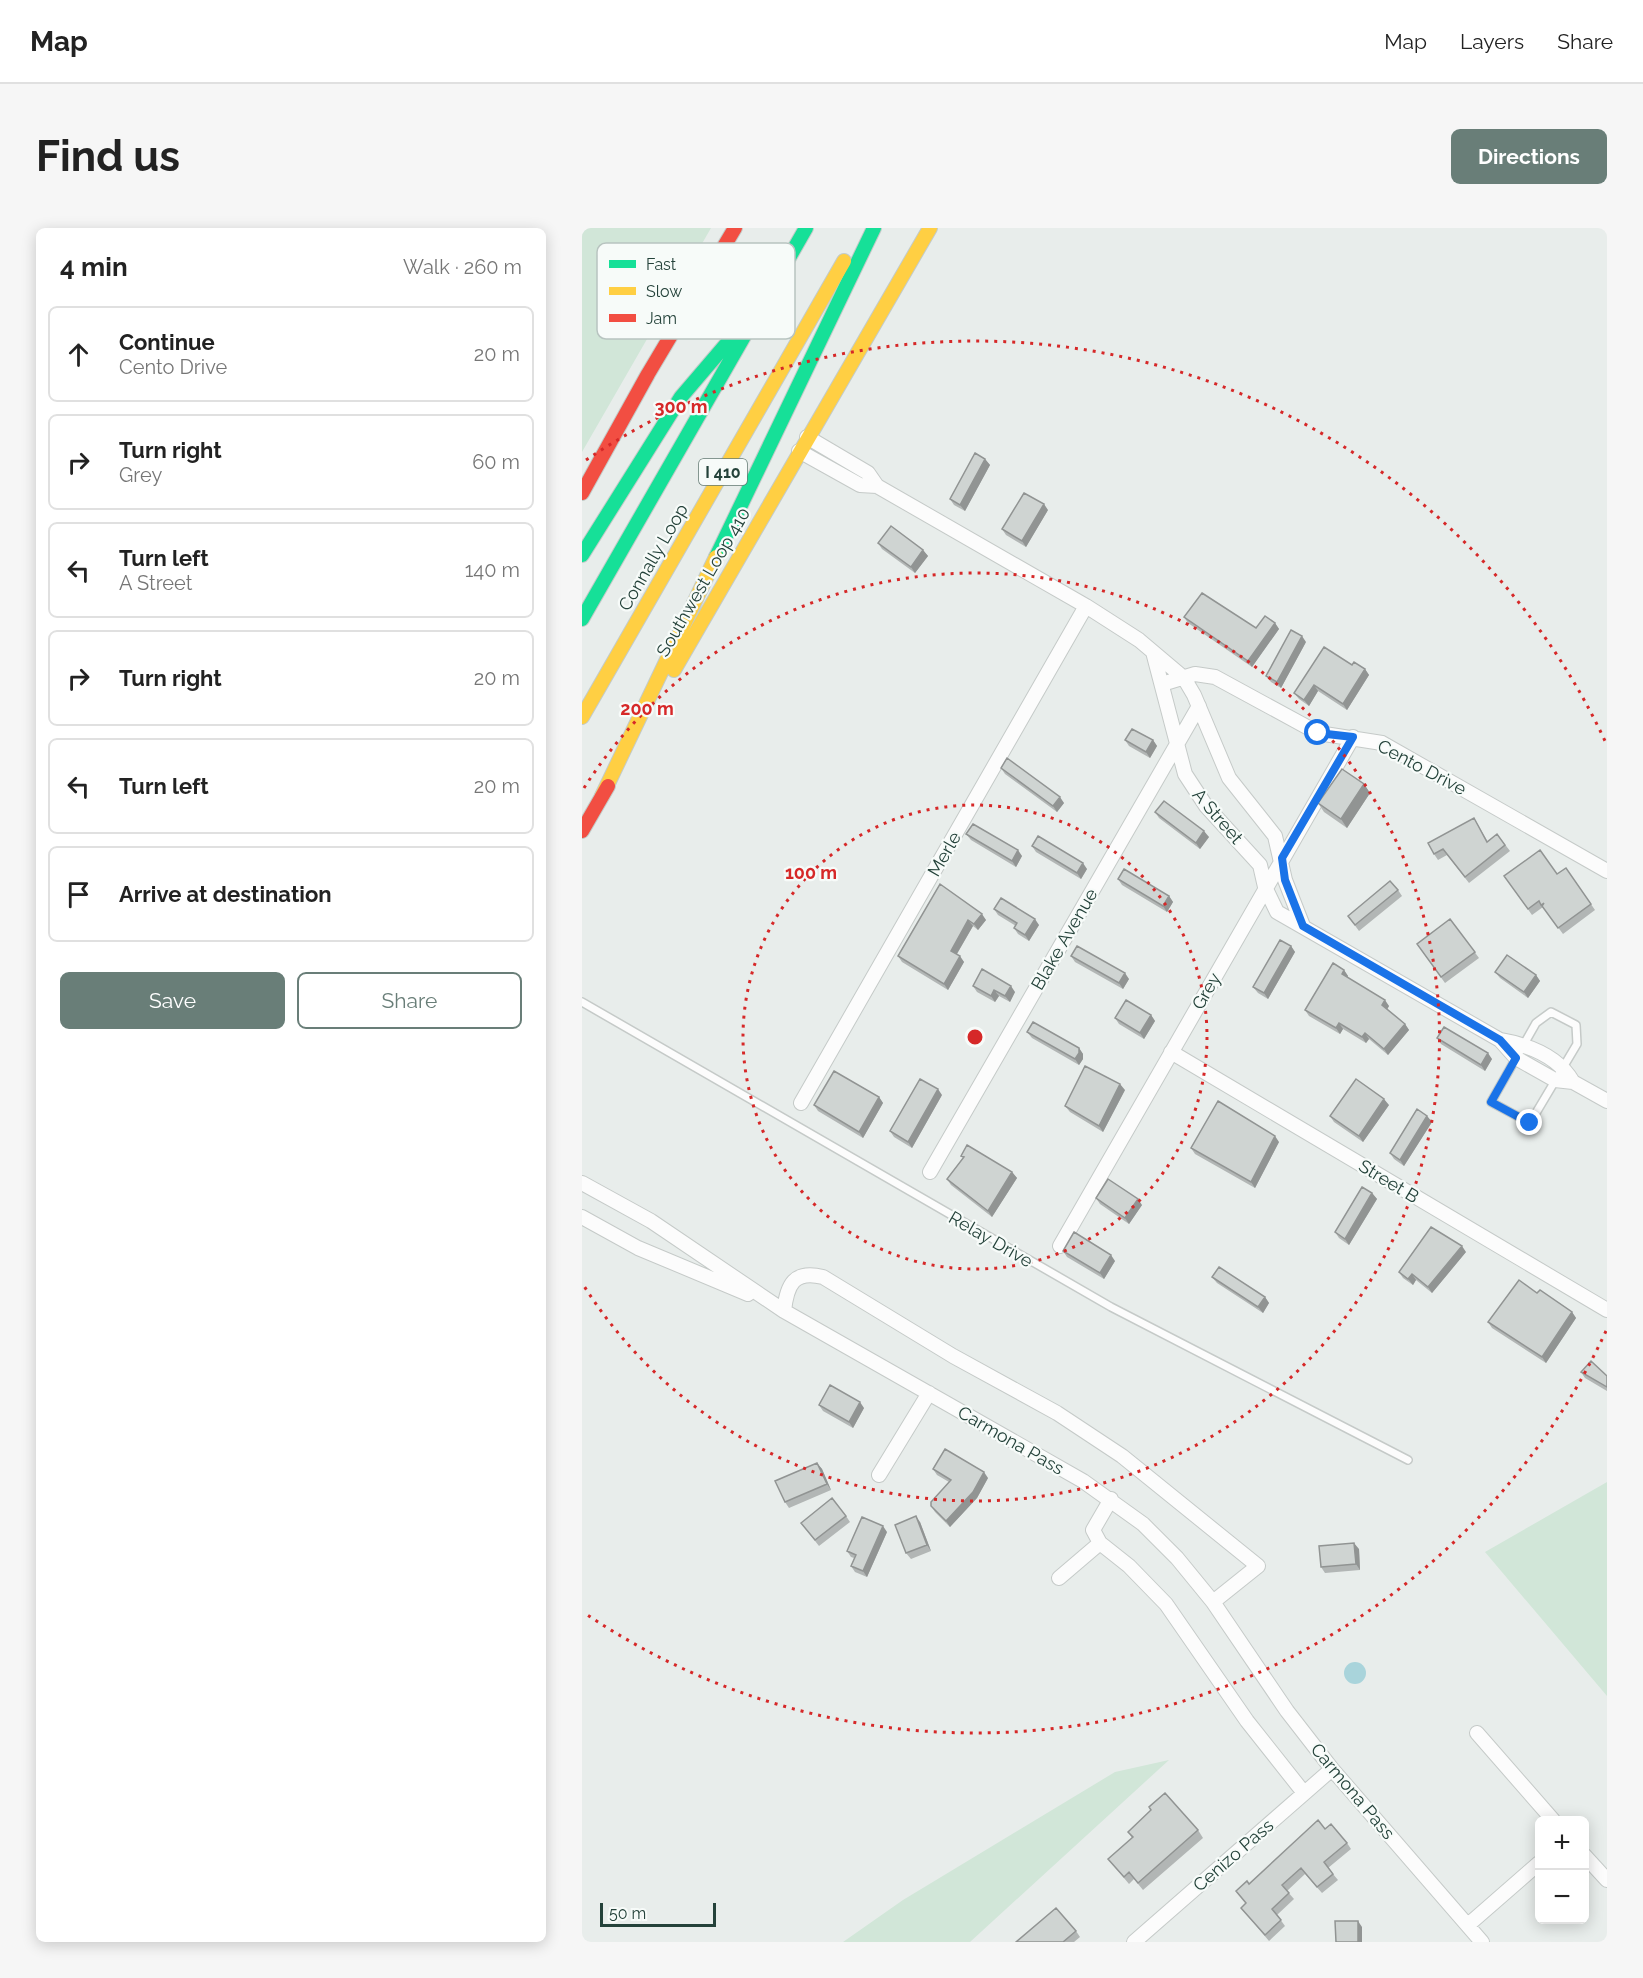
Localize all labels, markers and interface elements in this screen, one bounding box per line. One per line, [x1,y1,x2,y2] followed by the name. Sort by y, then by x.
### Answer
[30,25,88,58] text: Map
[1384,29,1427,54] text: Map
[1460,29,1524,54] text: Layers
[1557,29,1613,54] text: Share
[1451,129,1607,184] button: Directions
[36,132,180,181] text: Find us
[597,243,795,339] legend
[60,252,128,282] text: 4 min
[403,255,522,279] text: Walk · 260 m
[646,255,677,274] text: Fast
[646,282,682,301] text: Slow
[646,309,677,328] text: Jam
[119,329,215,355] text: Continue
[62,338,95,371] icon: ahead
[474,342,520,366] text: 20 m
[119,355,227,379] text: Cento Drive
[654,396,708,417] text: 300 m
[119,437,222,463] text: Turn right
[62,446,95,479] icon: right
[472,450,520,474] text: 60 m
[699,459,747,485] road number: I 410
[119,463,162,487] text: Grey
[614,500,692,614] street label: Connally Loop
[652,504,754,660] street label: Southwest Loop 410
[119,545,209,571] text: Turn left
[62,554,95,587] icon: left
[465,558,520,582] text: 140 m
[119,571,192,595] text: A Street
[62,662,95,695] icon: right
[119,665,222,691] text: Turn right
[474,666,520,690] text: 20 m
[620,698,674,719] text: 200 m
[1304,719,1330,745] route start
[1374,735,1470,799] street label: Cento Drive
[62,770,95,803] icon: left
[119,773,209,799] text: Turn left
[474,774,520,798] text: 20 m
[1188,784,1248,848] street label: A Street
[923,828,965,880] street label: Merle
[785,862,837,883] text: 100 m
[62,878,95,911] icon: arrive
[119,881,332,907] text: Arrive at destination
[1027,884,1102,993] street label: Blake Avenue
[1187,969,1225,1013] street label: Grey
[60,972,285,1029] button: Save
[297,972,522,1029] button: Share
[965,1027,985,1047] centre of rings
[1516,1109,1542,1135] route end
[1355,1155,1423,1207] street label: Street B
[945,1207,1037,1272] street label: Relay Drive
[954,1401,1068,1479] street label: Carmona Pass
[1307,1739,1399,1844] street label: Carmona Pass
[1189,1814,1278,1896] street label: Cenizo Pass
[1535,1816,1589,1924] map controls
[1535,1816,1589,1870] button: +
[1535,1870,1589,1924] button: −
[600,1900,716,1928] scale bar
[609,1904,646,1923] text: 50 m

